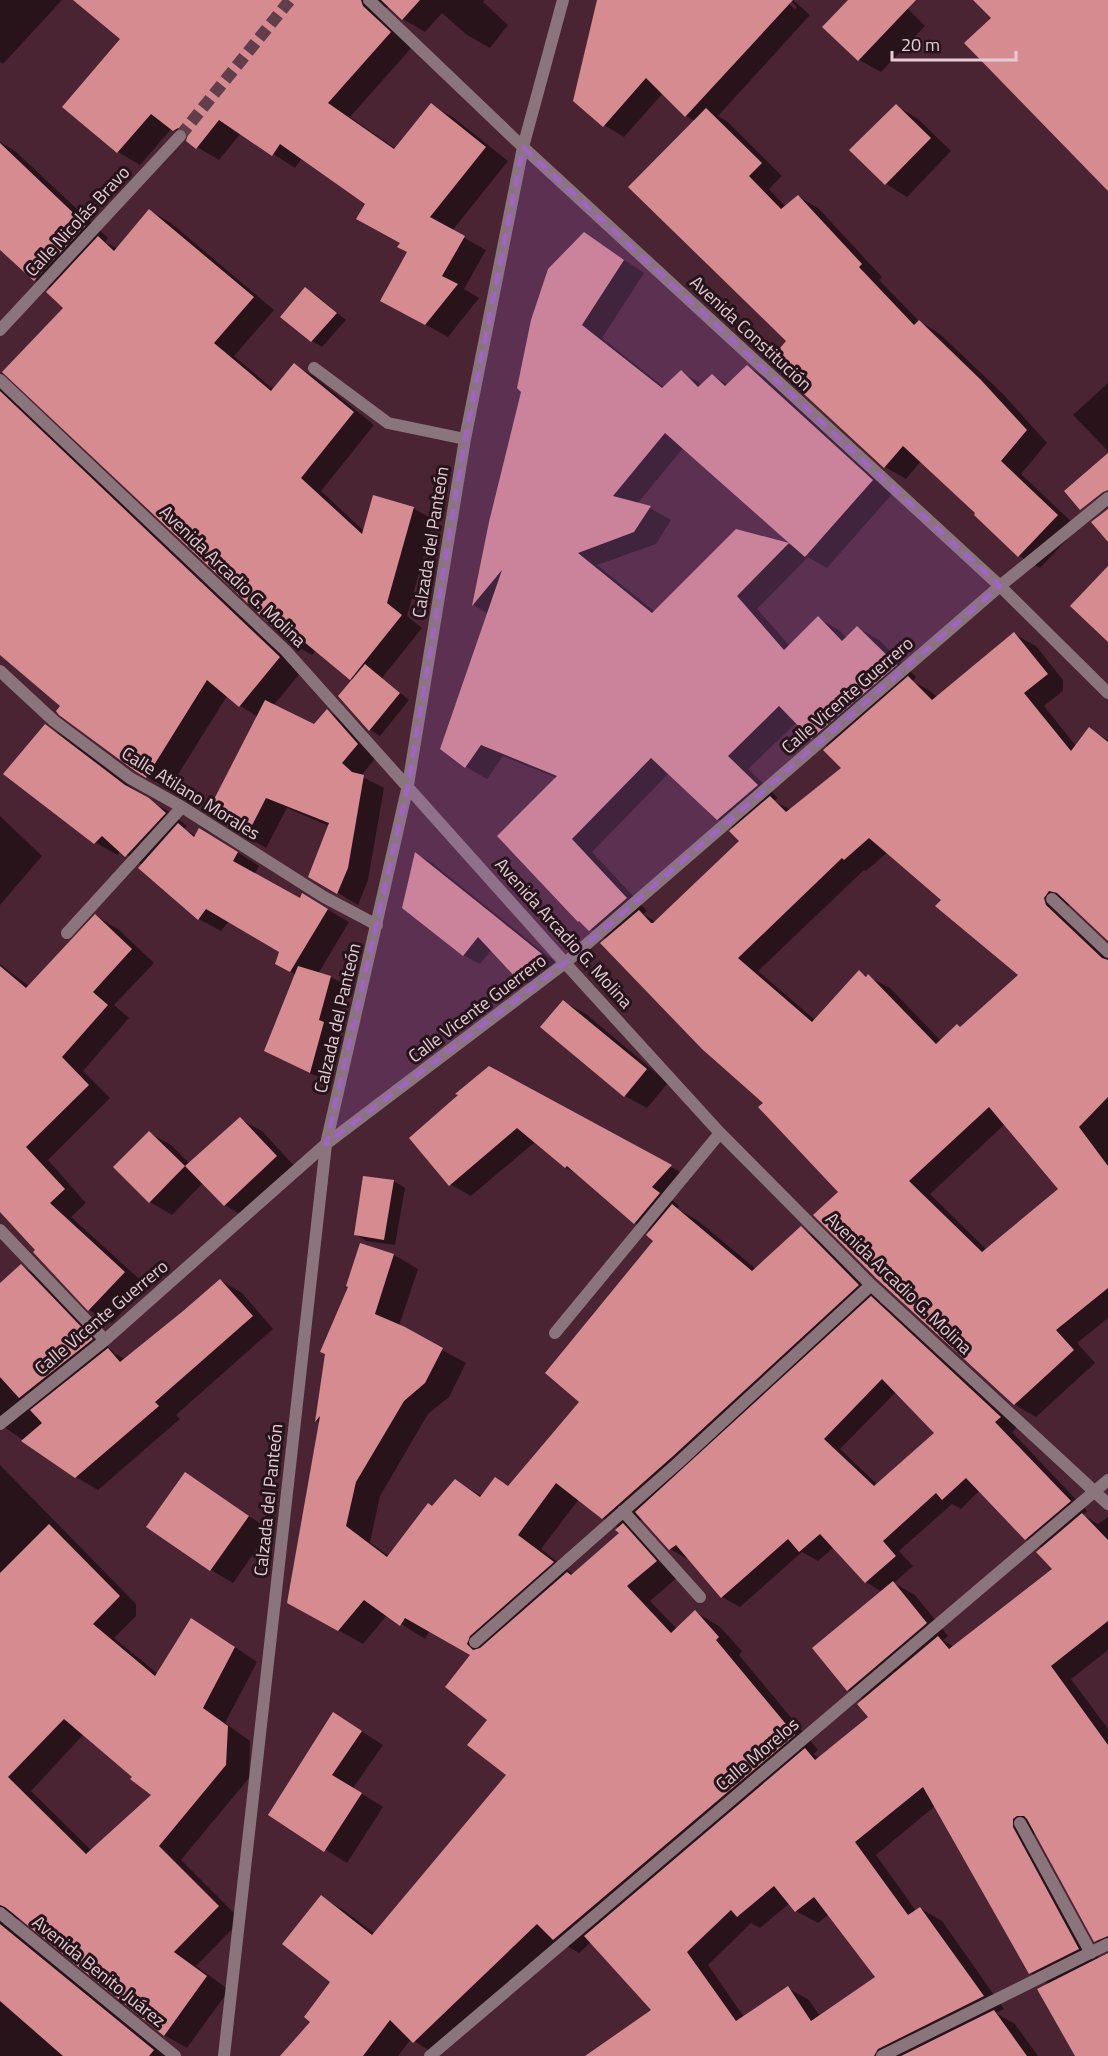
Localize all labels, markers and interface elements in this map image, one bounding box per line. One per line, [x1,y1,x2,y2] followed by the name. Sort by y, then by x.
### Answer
[892,24,1016,62] scale bar
[901,31,940,58] text: 20 m
[18,159,136,283] street label: Calle Nicolás Bravo
[684,269,818,397] street label: Avenida Constitución
[405,464,455,620] street label: Calzada del Panteón
[154,499,312,653] street label: Avenida Arcadio G. Molina
[775,630,919,760] street label: Calle Vicente Guerrero
[117,740,265,846] street label: Calle Atilano Morales
[489,852,639,1014] street label: Avenida Arcadio G. Molina
[307,940,367,1096] street label: Calzada del Panteón
[402,947,552,1069] street label: Calle Vicente Guerrero
[820,1206,978,1360] street label: Avenida Arcadio G. Molina
[28,1253,174,1381] street label: Calle Vicente Guerrero
[247,1422,289,1578] street label: Calzada del Panteón
[709,1711,805,1797] street label: Calle Morelos
[26,1909,172,2033] street label: Avenida Benito Juárez

